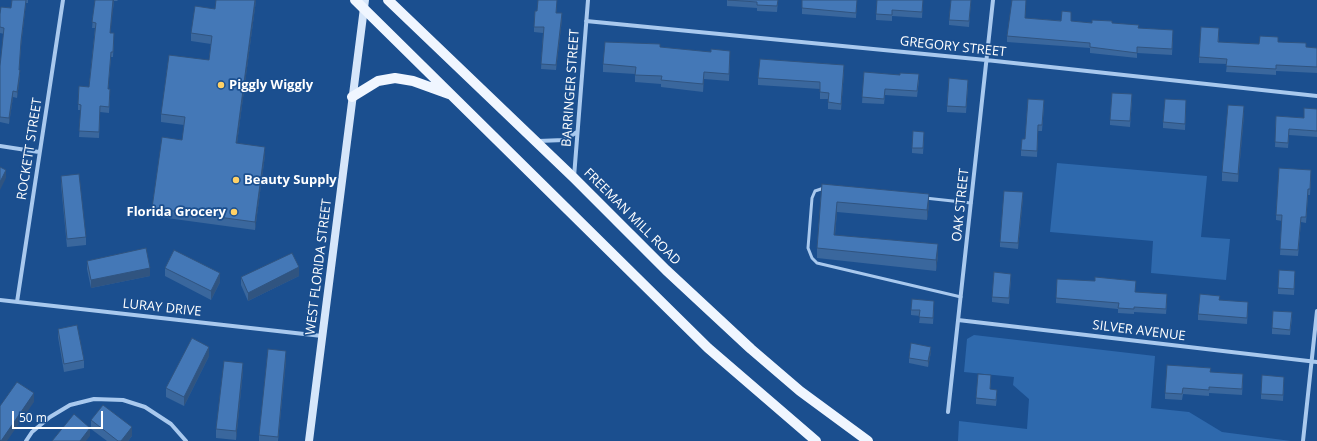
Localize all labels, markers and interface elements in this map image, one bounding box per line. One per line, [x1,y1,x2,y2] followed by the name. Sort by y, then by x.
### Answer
[559,29,583,147] street label: BARRINGER STREET
[899,34,1007,60] street label: GREGORY STREET
[229,77,313,93] place label: Piggly Wiggly
[216,80,226,90] marker: Piggly Wiggly
[14,97,46,201] street label: ROCKETT STREET
[580,165,684,269] street label: FREEMAN MILL ROAD
[949,168,973,242] street label: OAK STREET
[244,172,337,188] place label: Beauty Supply
[231,175,241,185] marker: Beauty Supply
[303,198,335,336] street label: WEST FLORIDA STREET
[126,204,226,220] place label: Florida Grocery
[229,207,239,217] marker: Florida Grocery
[122,296,202,320] street label: LURAY DRIVE
[1092,318,1186,344] street label: SILVER AVENUE
[14,403,105,429] scale bar
[19,409,47,426] text: 50 m

